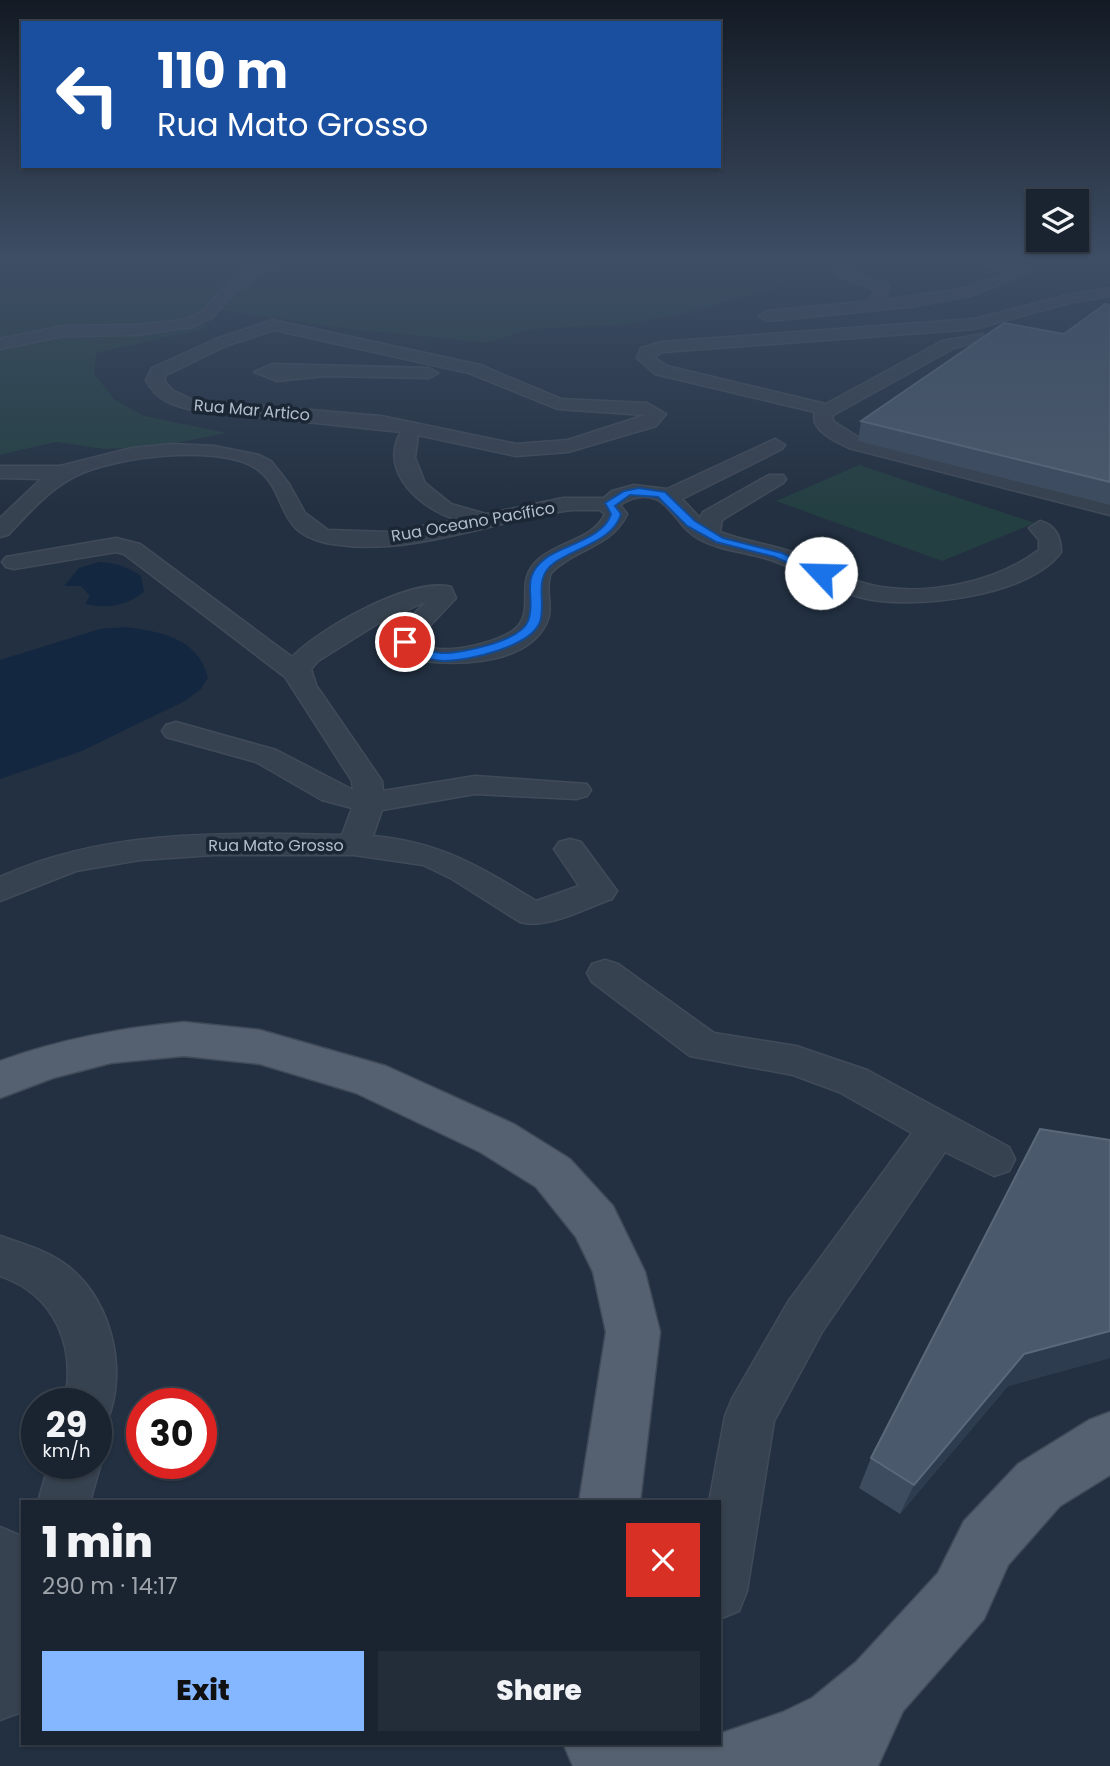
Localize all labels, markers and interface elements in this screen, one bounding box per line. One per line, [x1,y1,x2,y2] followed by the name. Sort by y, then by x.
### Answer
[157,37,288,105] text: 110 m
[42,49,133,140] icon: left
[157,102,428,147] text: Rua Mato Grosso
[1026,189,1089,252] map controls
[1026,189,1089,252] button: layers
[193,393,311,427] street label: Rua Mar Artico
[389,496,557,548] street label: Rua Oceano Pacífico
[784,536,858,610] position arrow
[375,612,435,672] pin
[386,623,424,661] icon: arrive
[208,834,344,857] street label: Rua Mato Grosso
[126,1388,217,1479] speed limit sign: 30
[46,1400,87,1449] text: 29
[43,1438,90,1463] text: km/h
[42,1513,153,1572] text: 1 min
[626,1523,700,1597] button: close
[42,1570,178,1602] text: 290 m · 14:17
[42,1651,364,1731] button: Exit
[378,1651,700,1731] button: Share

